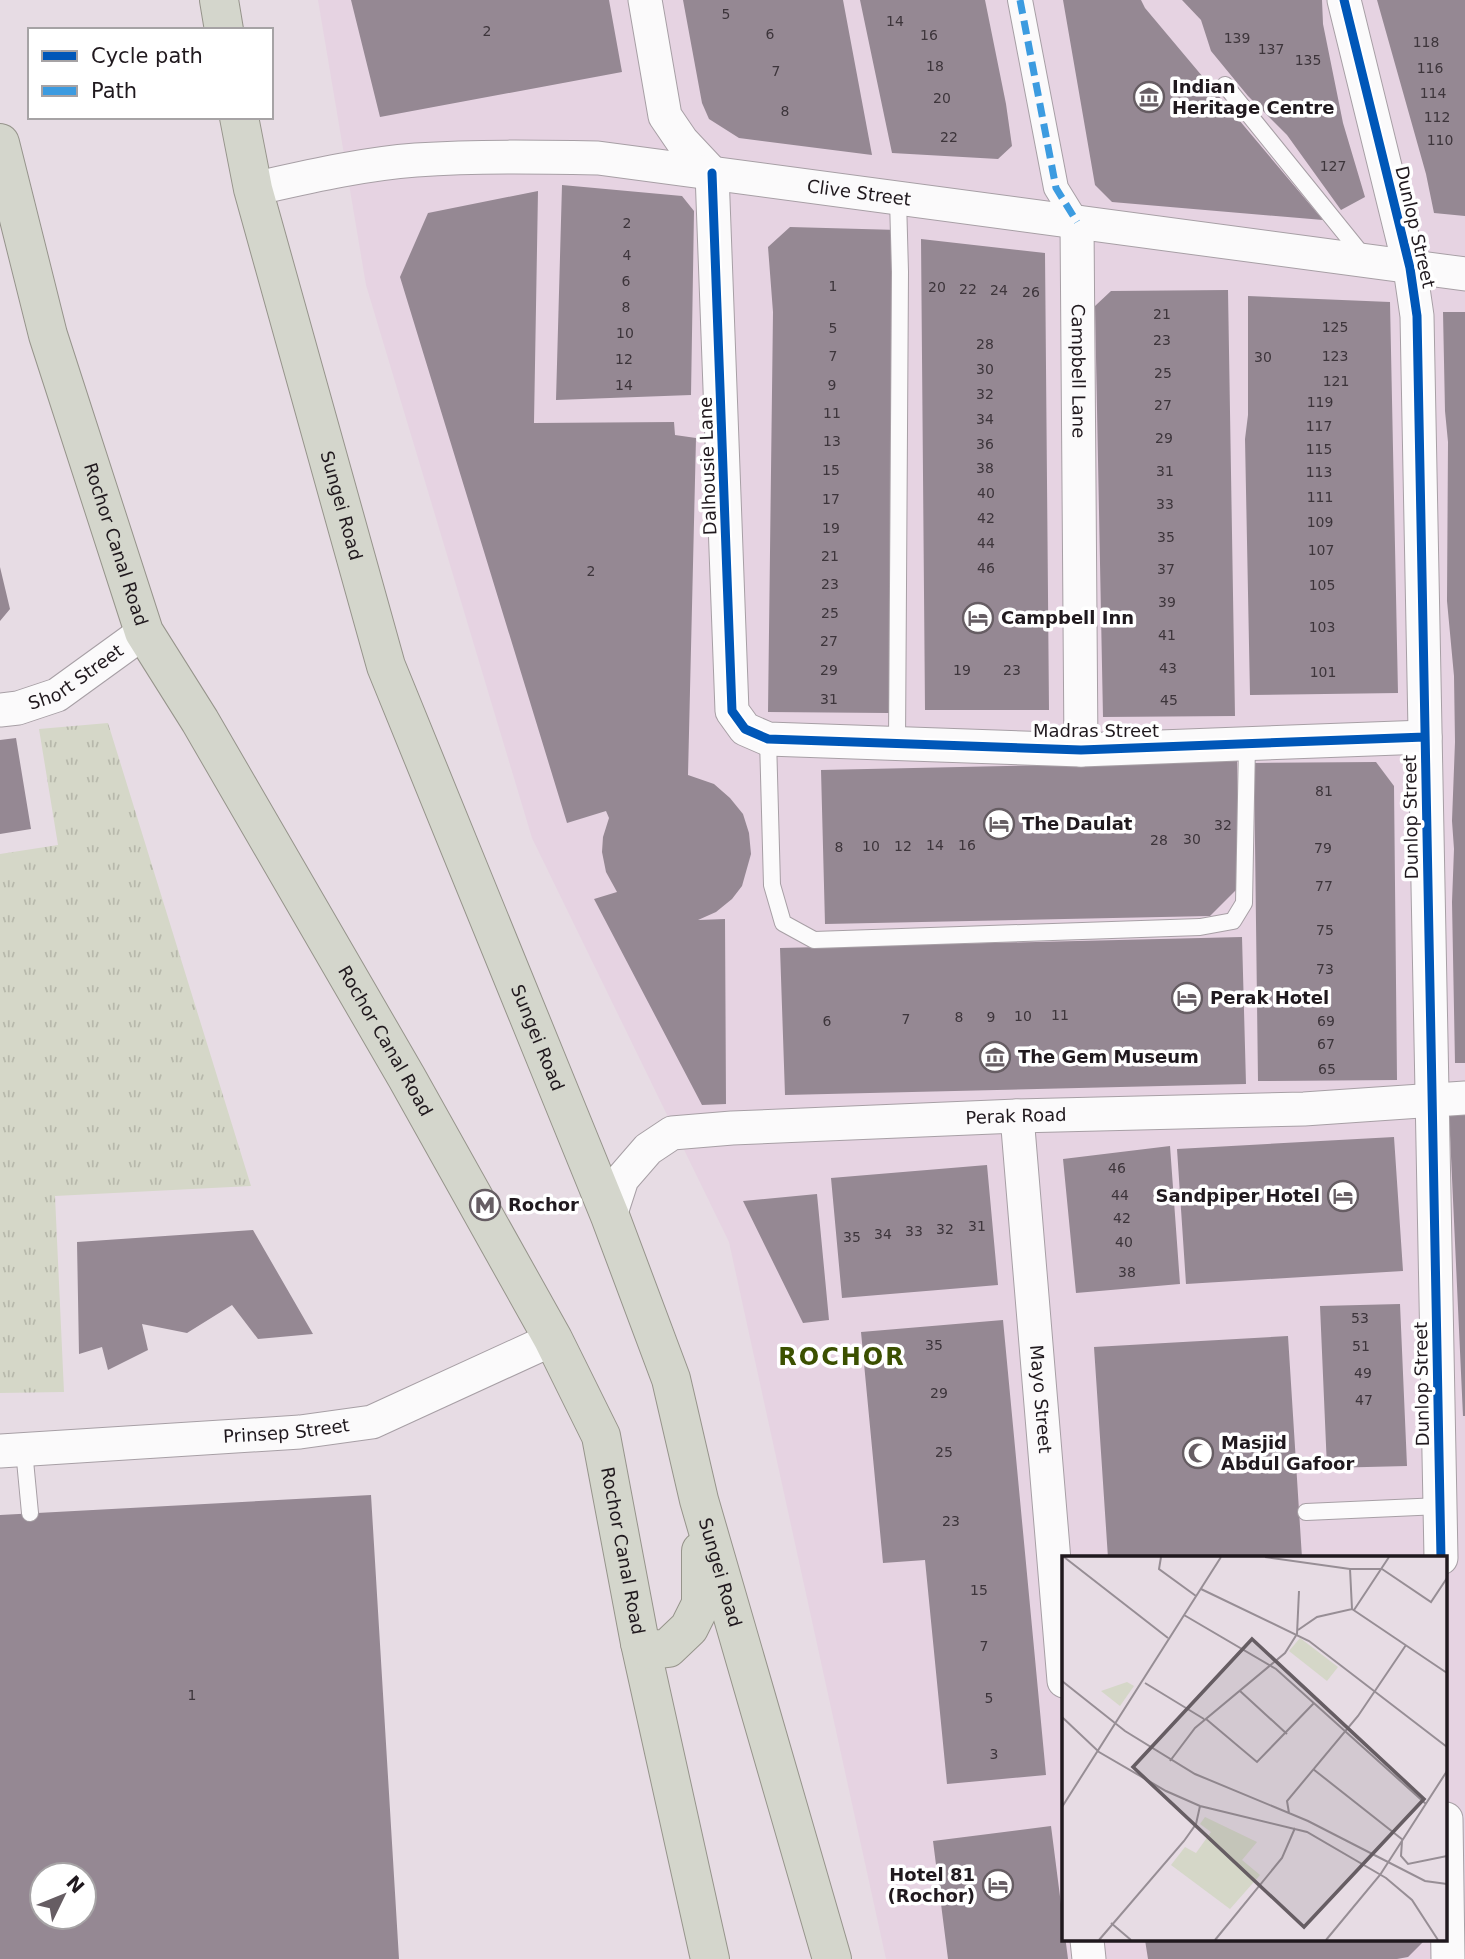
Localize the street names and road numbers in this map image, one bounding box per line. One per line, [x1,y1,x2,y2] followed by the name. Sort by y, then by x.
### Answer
[1391,164,1440,290] street label: Dunlop Street
[806,175,912,210] street label: Clive Street
[1068,304,1090,438] street label: Campbell Lane
[695,396,720,536] street label: Dalhousie Lane
[316,448,367,563] street label: Sungei Road
[80,460,152,628] street label: Rochor Canal Road
[25,640,127,714] street label: Short Street
[1033,720,1159,741] street label: Madras Street
[1399,755,1422,879] street label: Dunlop Street
[334,962,437,1120] street label: Rochor Canal Road
[507,981,569,1094] street label: Sungei Road
[965,1104,1067,1128] street label: Perak Road
[1410,1322,1433,1446] street label: Dunlop Street
[1026,1344,1056,1454] street label: Mayo Street
[222,1414,351,1447] street label: Prinsep Street
[597,1465,649,1636] street label: Rochor Canal Road
[695,1515,746,1629] street label: Sungei Road

